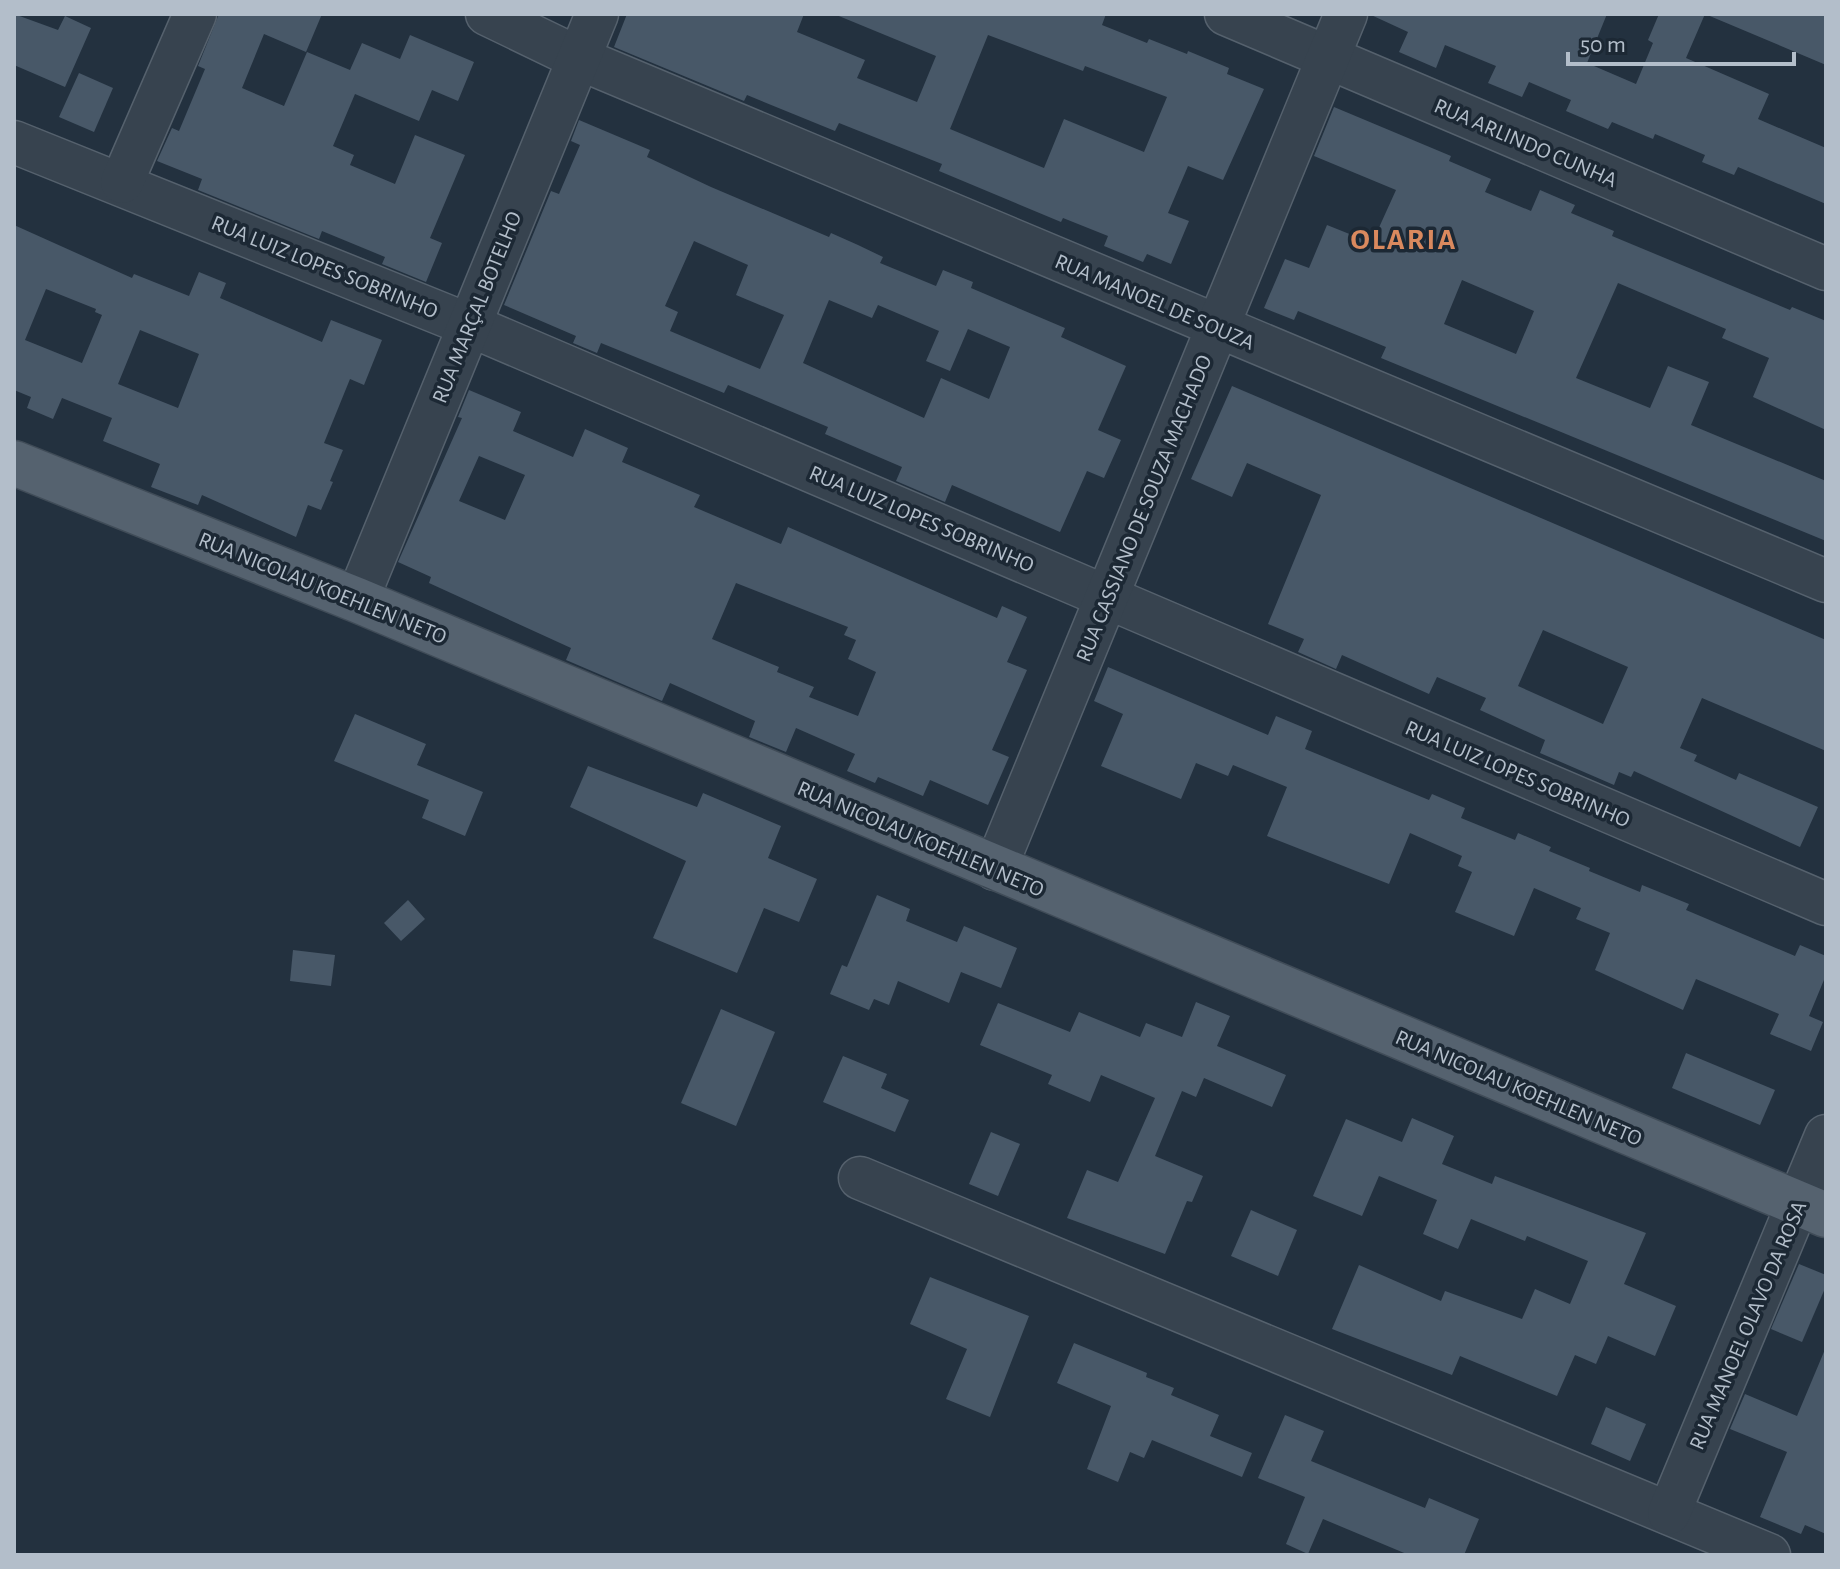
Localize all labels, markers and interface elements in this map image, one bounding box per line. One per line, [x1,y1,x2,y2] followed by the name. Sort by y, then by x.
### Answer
[1568,16,1794,66] scale bar
[1580,33,1626,57] text: 50 m
[1431,94,1621,192] street label: RUA ARLINDO CUNHA
[428,208,525,406] street label: RUA MARÇAL BOTELHO
[208,211,441,322] street label: RUA LUIZ LOPES SOBRINHO
[1351,225,1457,255] district label: OLARIA
[1052,250,1258,354] street label: RUA MANOEL DE SOUZA
[1072,352,1216,665] street label: RUA CASSIANO DE SOUZA MACHADO
[806,462,1037,576] street label: RUA LUIZ LOPES SOBRINHO
[195,528,450,648] street label: RUA NICOLAU KOEHLEN NETO
[1402,717,1633,831] street label: RUA LUIZ LOPES SOBRINHO
[794,777,1047,901] street label: RUA NICOLAU KOEHLEN NETO
[1392,1026,1645,1150] street label: RUA NICOLAU KOEHLEN NETO
[1685,1198,1810,1453] street label: RUA MANOEL OLAVO DA ROSA

